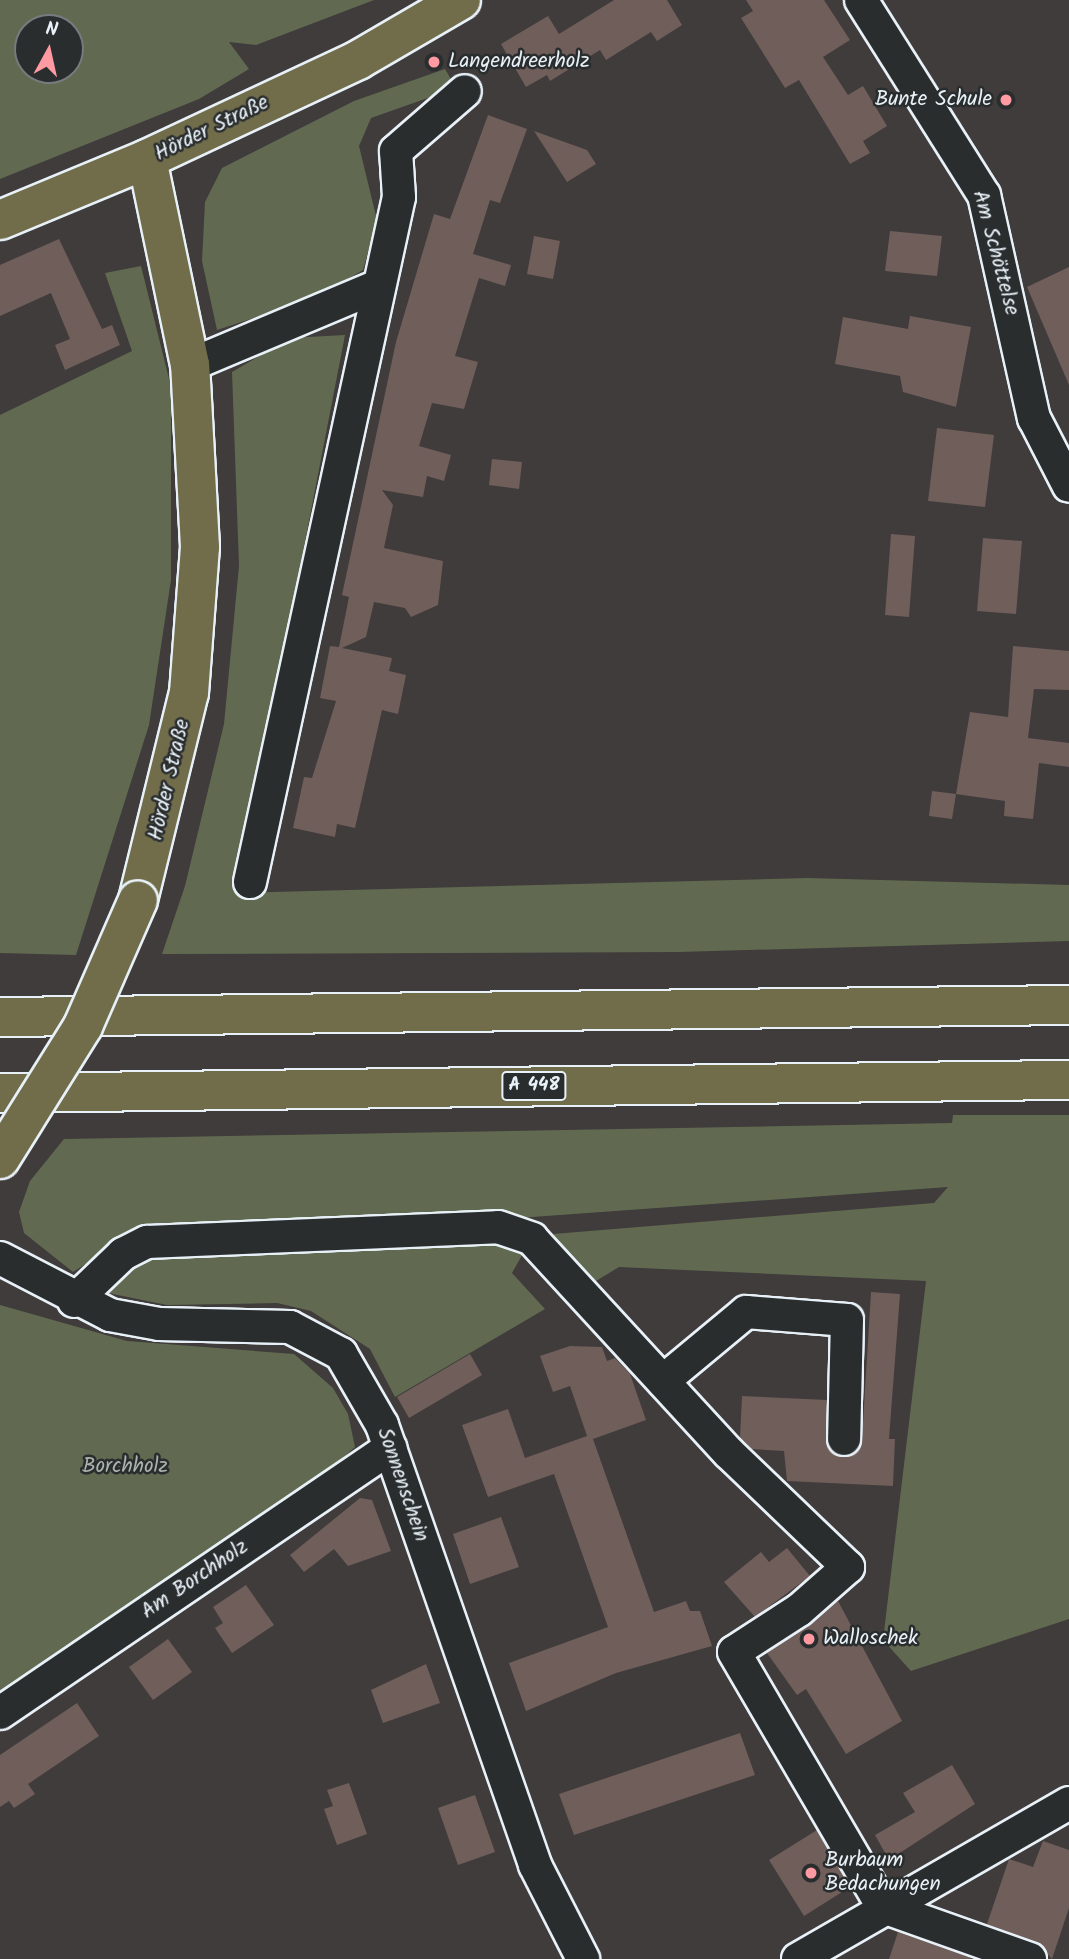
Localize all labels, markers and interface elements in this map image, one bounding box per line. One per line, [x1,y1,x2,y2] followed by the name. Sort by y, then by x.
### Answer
[14,14,84,84] north arrow
[44,14,60,46] text: N
[448,49,590,75] place label: Langendreerholz
[426,54,442,70] marker: Langendreerholz
[875,87,992,113] place label: Bunte Schule
[151,91,273,167] street label: Hörder Straße
[998,92,1014,108] marker: Bunte Schule
[966,188,1024,318] street label: Am Schöttelse
[144,717,196,843] street label: Hörder Straße
[501,1070,567,1102] road number: A 448
[371,1425,433,1545] street label: Sonnenschein
[82,1454,168,1480] park label: Borchholz
[137,1535,253,1625] street label: Am Borchholz
[823,1626,918,1652] place label: Walloschek
[801,1631,817,1647] marker: Walloschek
[825,1848,941,1898] place label: Burbaum Bedachungen
[803,1865,819,1881] marker: Burbaum Bedachungen

